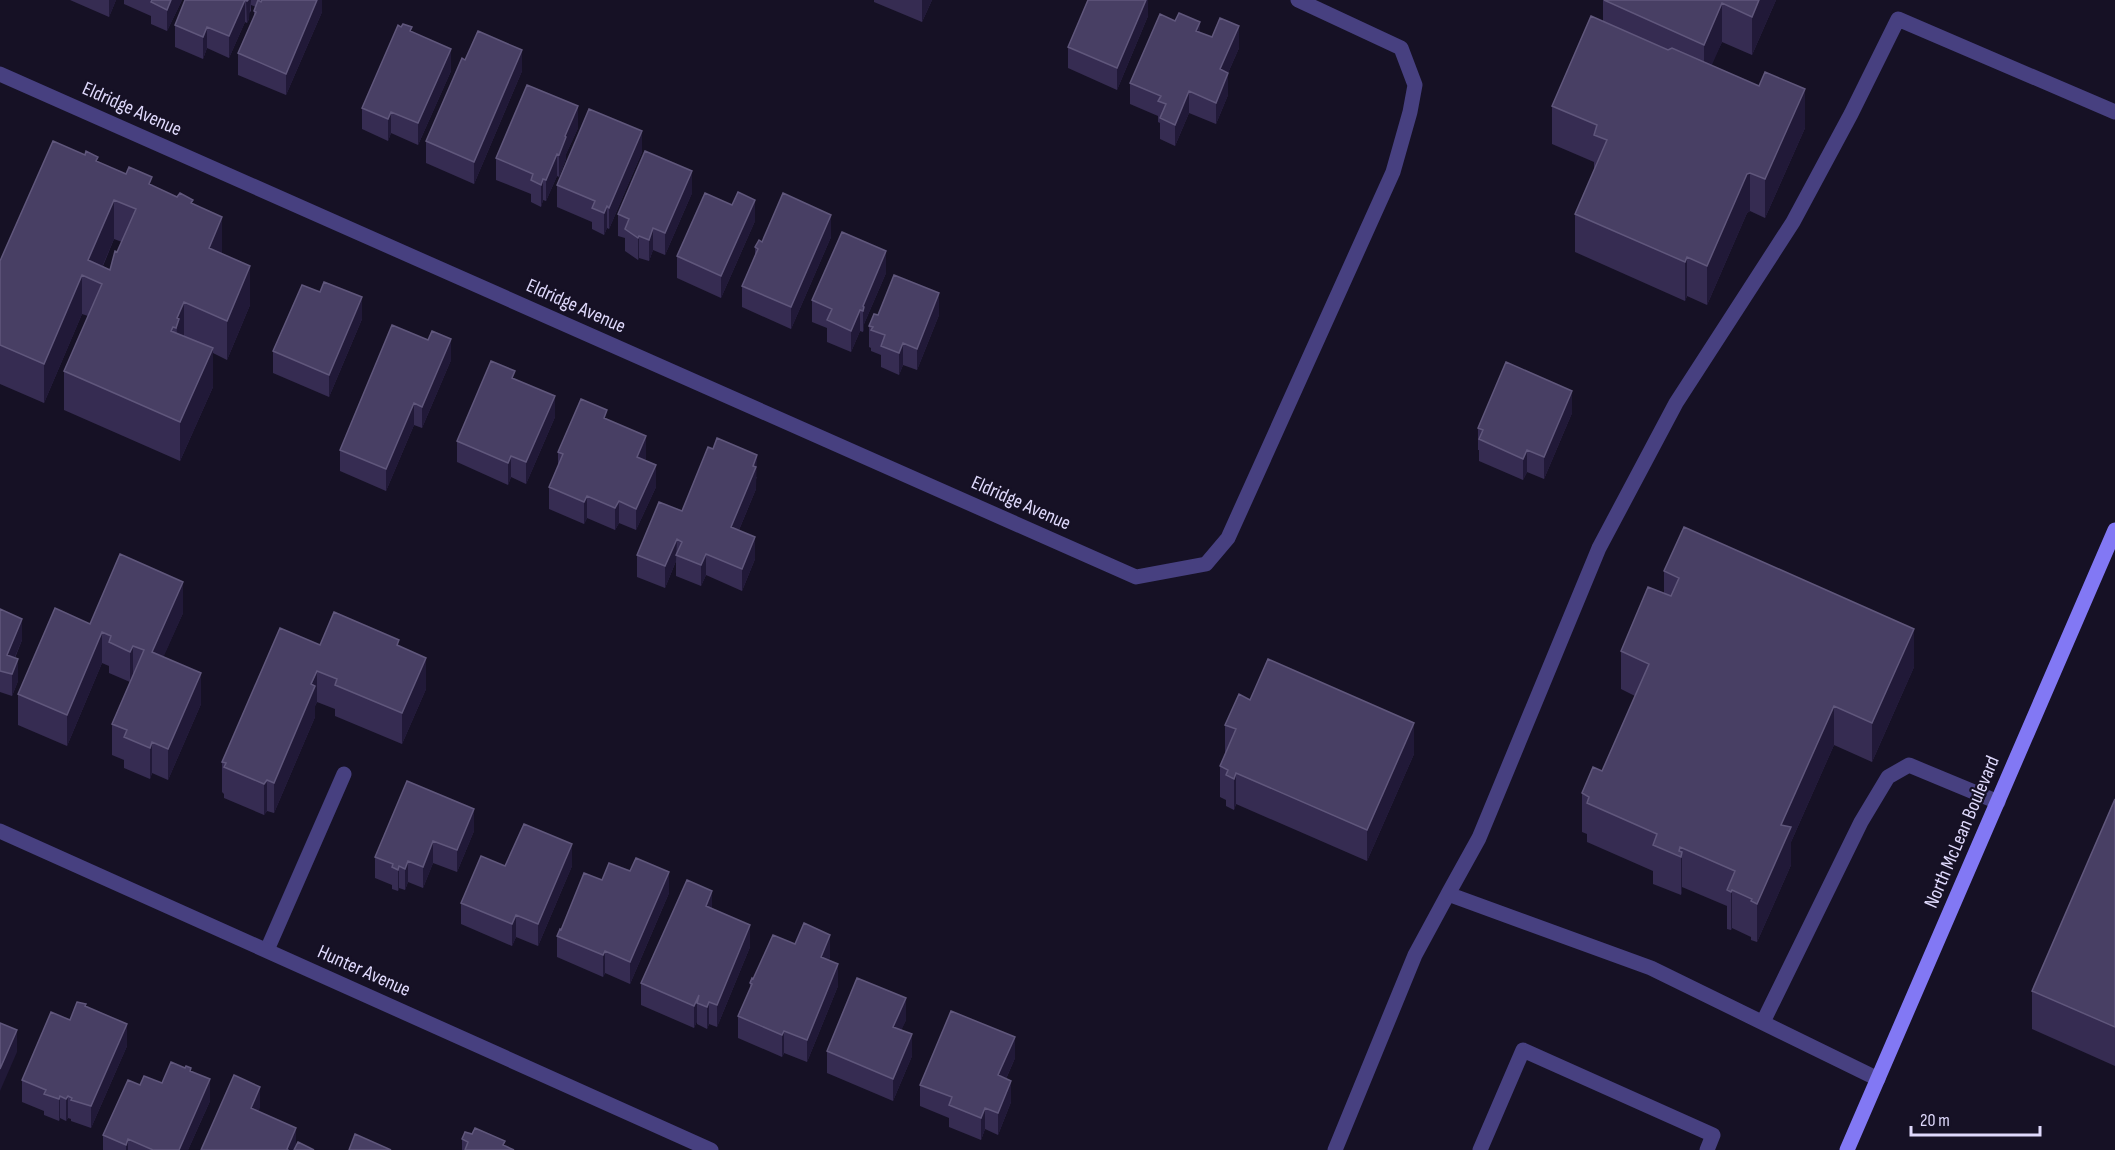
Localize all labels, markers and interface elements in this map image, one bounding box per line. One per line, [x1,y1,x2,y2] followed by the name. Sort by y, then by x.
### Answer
[79,76,185,142] street label: Eldridge Avenue
[523,273,629,339] street label: Eldridge Avenue
[968,470,1074,536] street label: Eldridge Avenue
[1919,752,2005,912] street label: North McLean Boulevard
[314,940,414,1002] street label: Hunter Avenue
[1911,1099,2040,1137] scale bar
[1920,1110,1950,1131] text: 20 m

